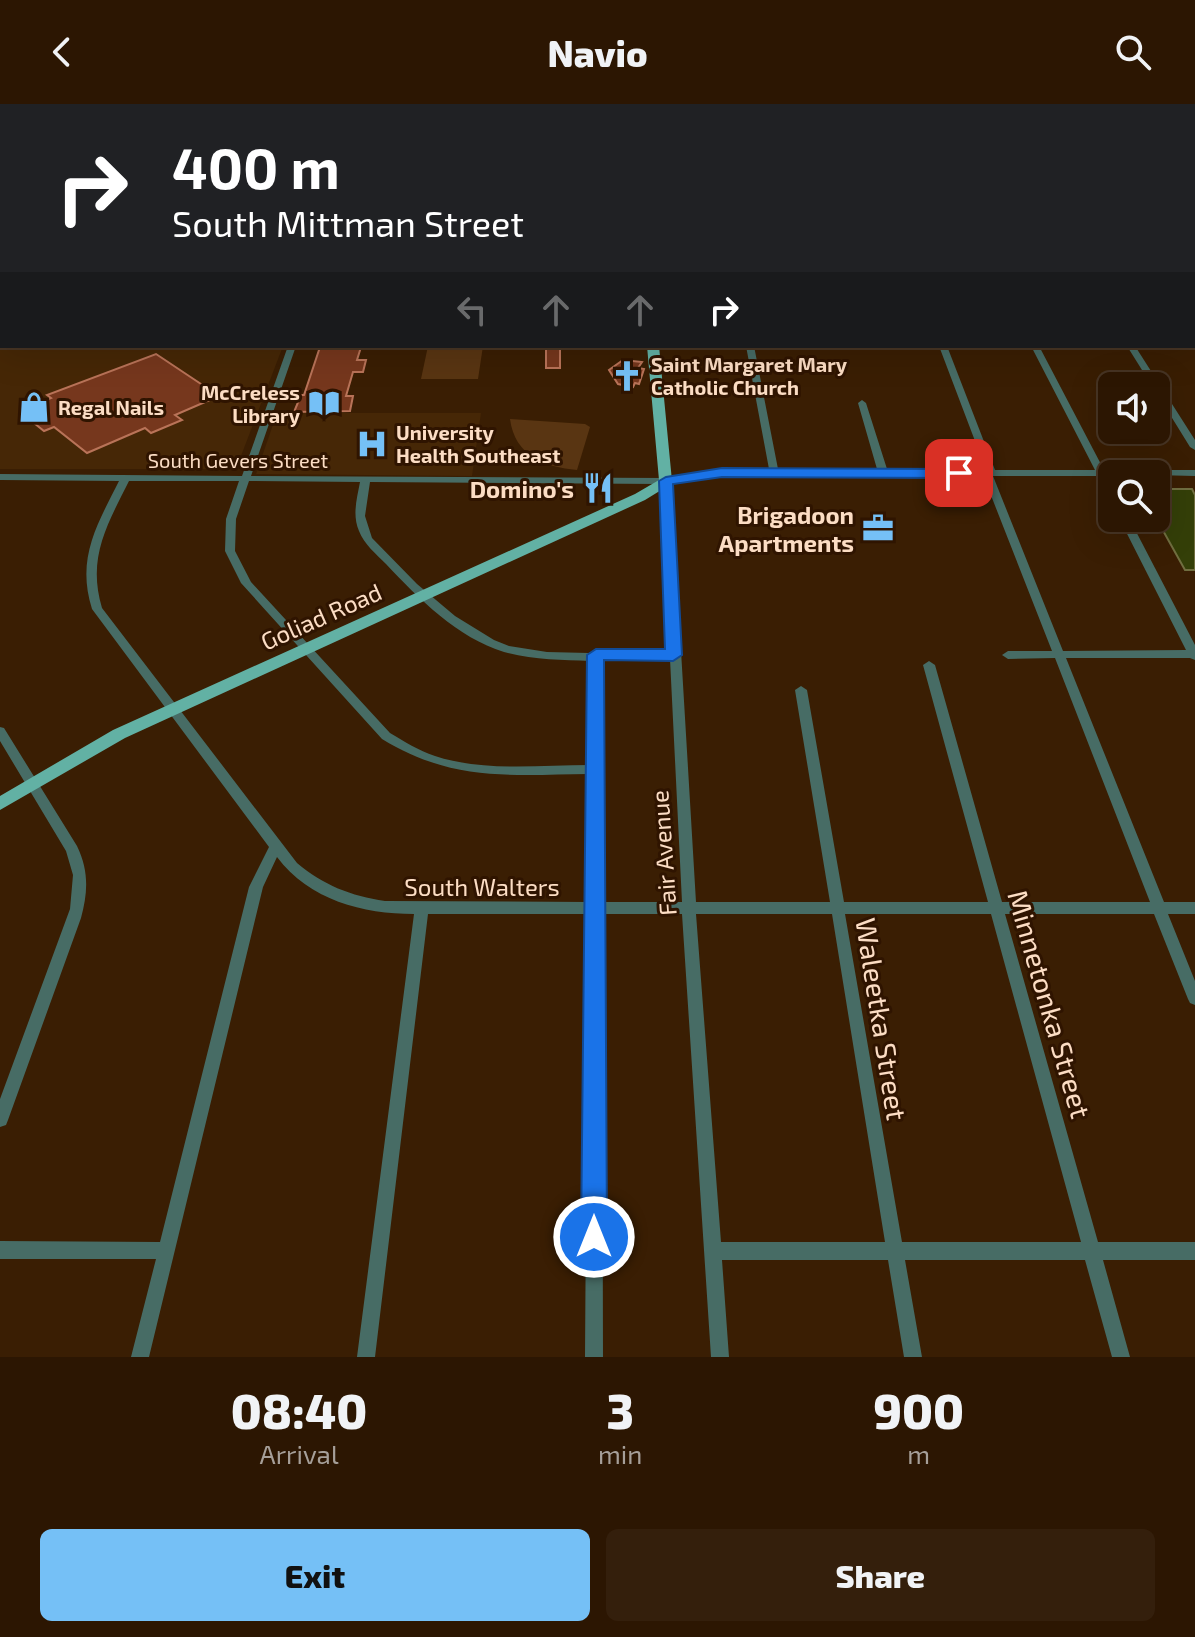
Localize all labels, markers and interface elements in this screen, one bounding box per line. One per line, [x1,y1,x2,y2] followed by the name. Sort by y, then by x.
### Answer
[40,30,84,74] icon: back
[1111,30,1155,74] icon: search
[547,31,648,74] text: Navio
[172,133,340,200] text: 400 m
[40,136,144,240] icon: right
[172,201,524,244] text: South Mittman Street
[450,288,494,332] icon: left
[534,288,578,332] icon: ahead
[618,288,662,332] icon: ahead
[702,288,746,332] icon: right
[651,352,848,399] place label: Saint Margaret Mary Catholic Church
[610,359,644,393] church icon: Saint Margaret Mary Catholic Church
[1098,372,1170,532] map controls
[1098,372,1170,444] button: sound
[201,380,301,428] place label: McCreless Library
[307,386,341,420] library icon: McCreless Library
[17,390,51,424] shop icon: Regal Nails
[58,395,164,419] place label: Regal Nails
[396,420,560,467] place label: University Health Southeast
[355,427,389,461] hospital icon: University Health Southeast
[925,439,993,507] pin
[148,448,329,472] street label: South Gevers Street
[937,451,981,495] icon: arrive
[1098,460,1170,532] button: search
[581,471,615,505] restaurant icon: Domino's
[470,474,574,503] place label: Domino's
[718,500,854,557] place label: Brigadoon Apartments
[861,511,895,545] office icon: Brigadoon Apartments
[256,576,386,656] street label: Goliad Road
[644,789,682,917] street label: Fair Avenue
[404,872,560,901] street label: South Walters
[1001,886,1099,1122] street label: Minnetonka Street
[849,915,915,1123] street label: Waleetka Street
[552,1195,636,1279] position arrow
[231,1381,367,1439] text: 08:40
[607,1381,634,1439] text: 3
[873,1381,964,1439] text: 900
[259,1438,339,1469] text: Arrival
[598,1438,642,1469] text: min
[907,1438,930,1469] text: m
[40,1529,590,1621] button: Exit
[606,1529,1155,1621] button: Share

